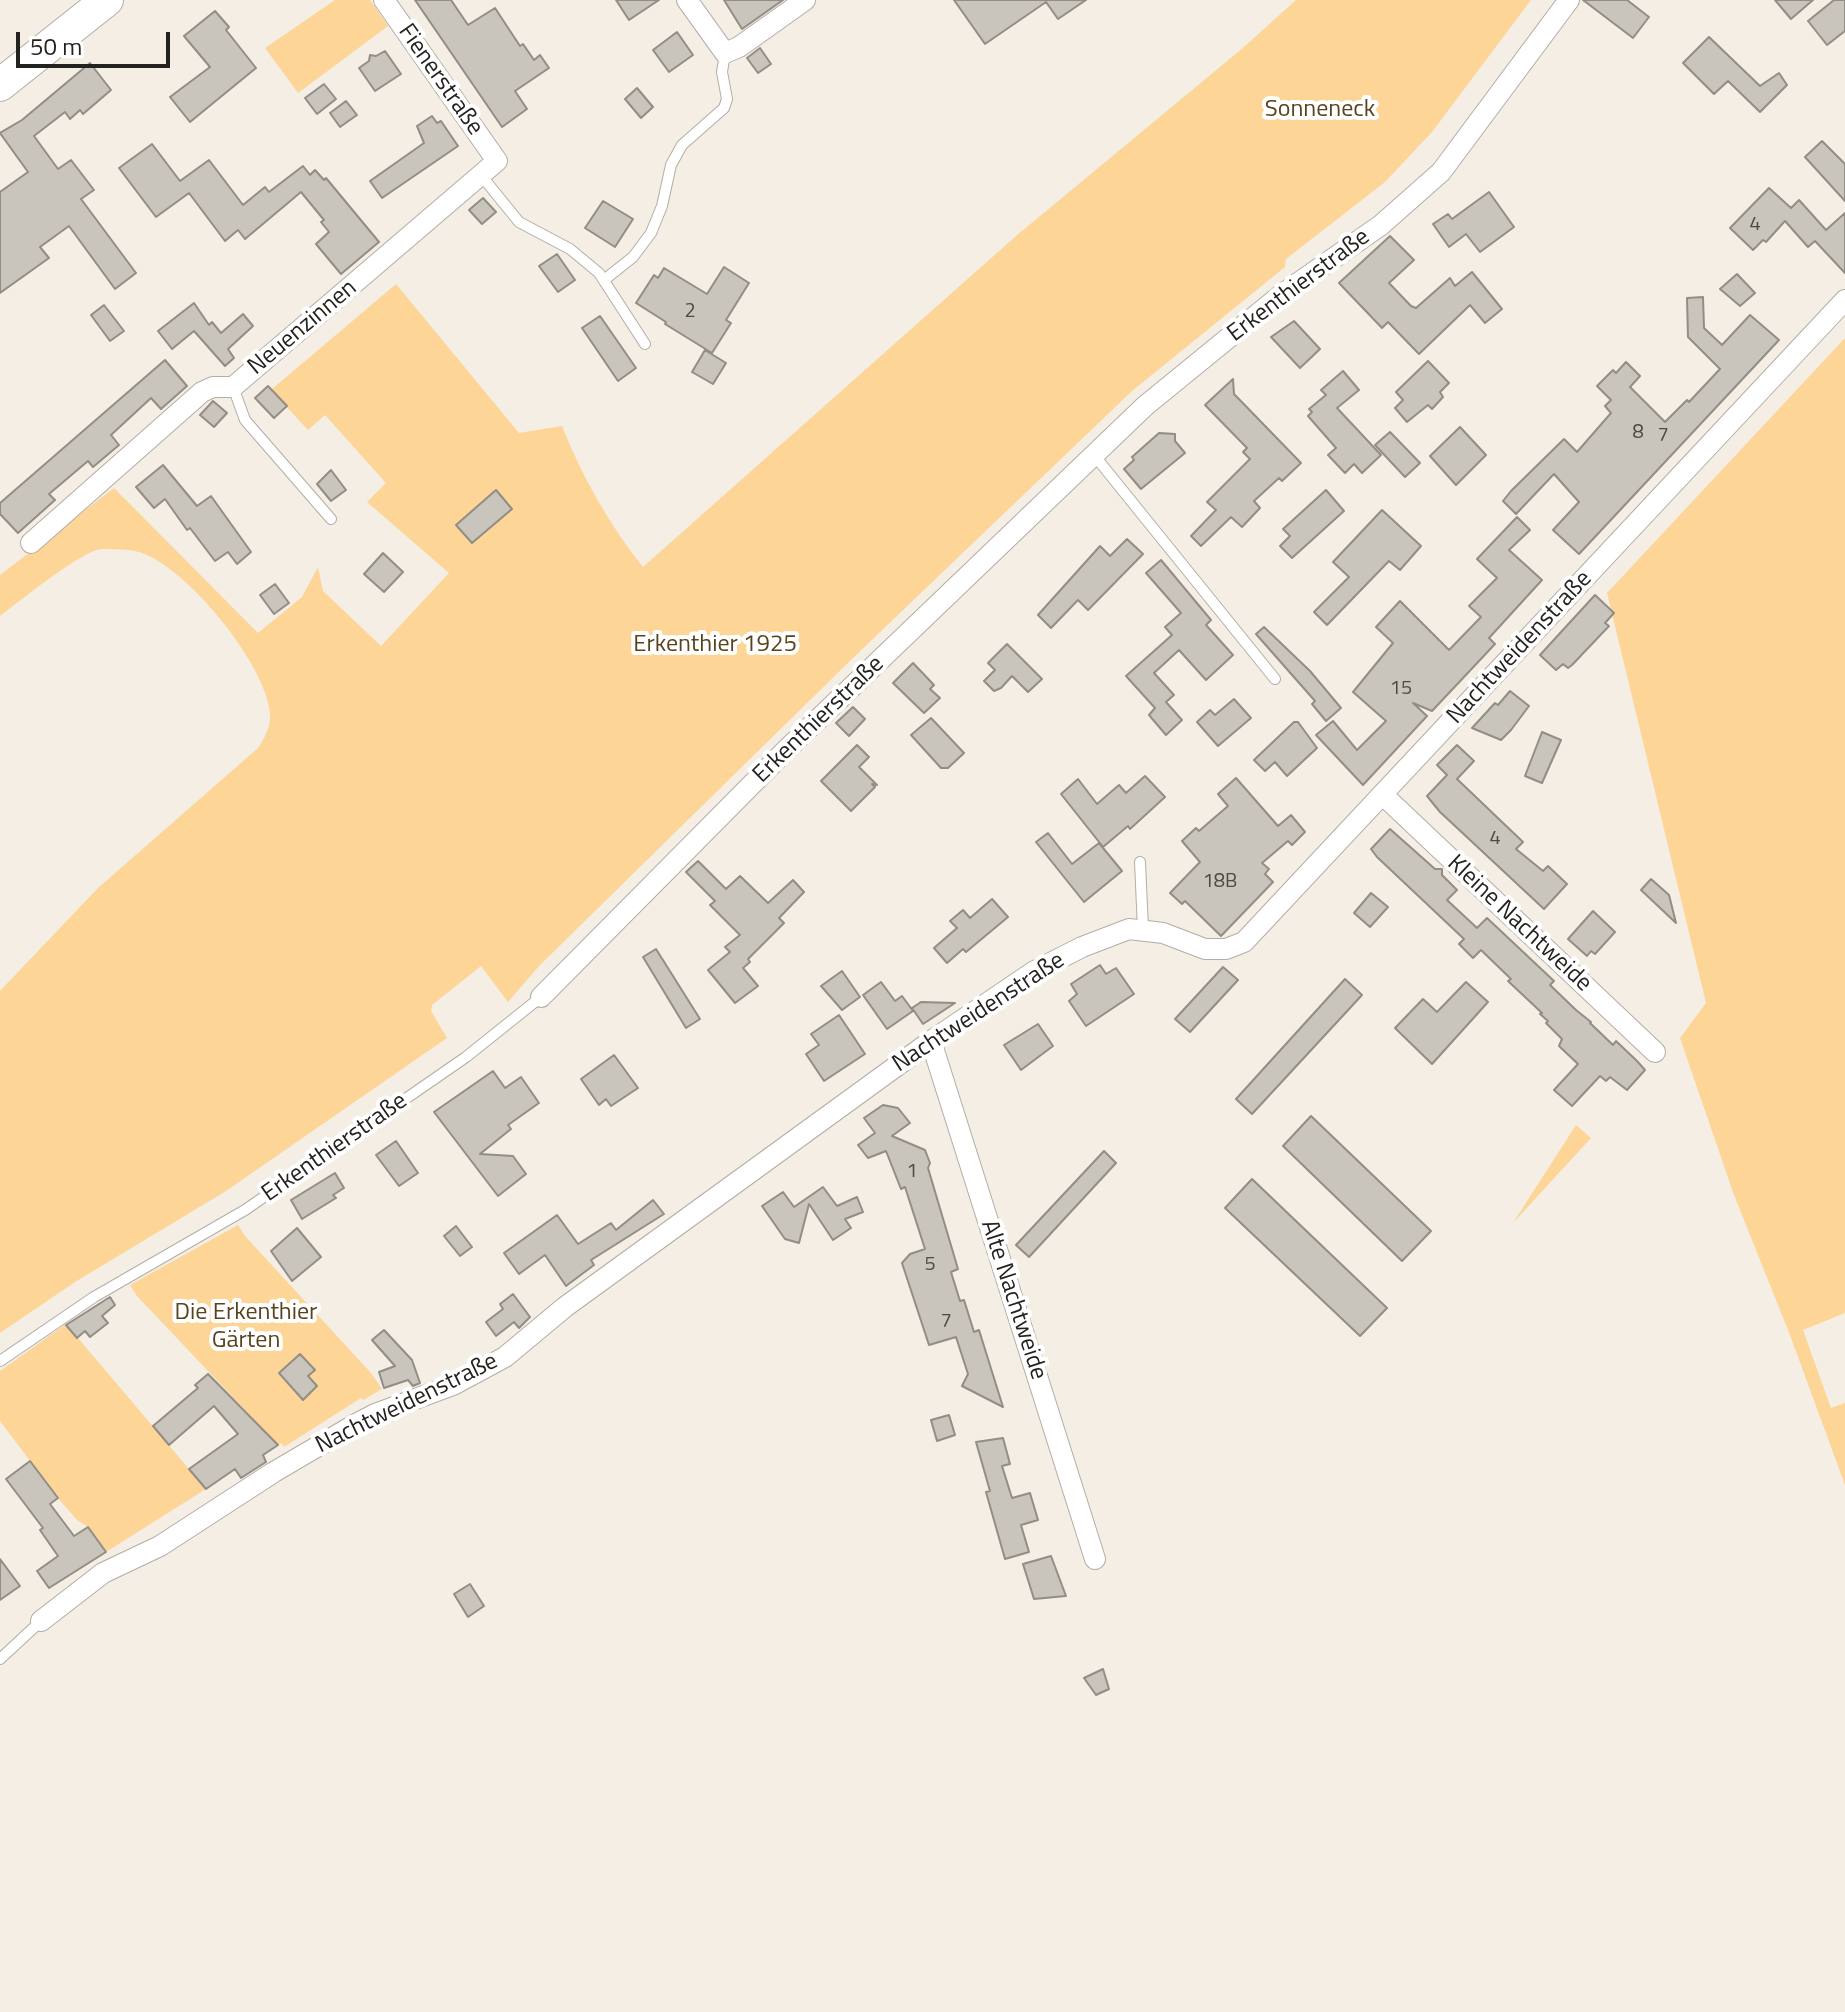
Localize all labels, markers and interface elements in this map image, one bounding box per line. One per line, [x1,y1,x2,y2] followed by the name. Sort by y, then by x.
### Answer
[20,16,174,66] scale bar
[391,19,489,141] street label: Fienerstraße
[30,28,82,64] text: 50 m
[1265,96,1375,124] park label: Sonneneck
[1749,213,1761,237] house number: 4
[1222,223,1376,349] street label: Erkenthierstraße
[243,274,363,382] street label: Neuenzinnen
[684,300,696,324] house number: 2
[1632,421,1644,445] house number: 8
[1657,424,1669,448] house number: 7
[1442,565,1598,731] street label: Nachtweidenstraße
[633,631,797,659] park label: Erkenthier 1925
[748,650,890,790] street label: Erkenthierstraße
[1390,677,1412,701] house number: 15
[1489,827,1501,851] house number: 4
[1441,850,1597,998] street label: Kleine Nachtweide
[1203,870,1237,894] house number: 18B
[888,947,1070,1079] street label: Nachtweidenstraße
[257,1087,413,1209] street label: Erkenthierstraße
[906,1160,918,1184] house number: 1
[974,1217,1052,1383] street label: Alte Nachtweide
[924,1253,936,1277] house number: 5
[175,1299,317,1355] park label: Die Erkenthier Gärten
[940,1310,952,1334] house number: 7
[311,1347,503,1461] street label: Nachtweidenstraße

